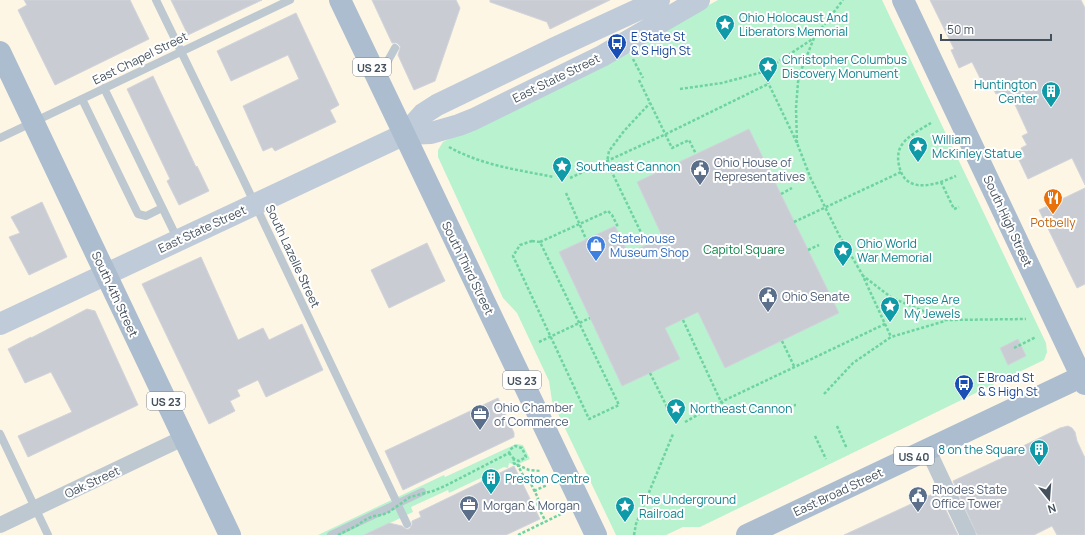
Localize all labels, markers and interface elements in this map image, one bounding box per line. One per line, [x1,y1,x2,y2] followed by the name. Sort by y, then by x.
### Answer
[739,9,848,40] place label: Ohio Holocaust And Liberators Memorial
[714,13,736,41] place icon: Ohio Holocaust And Liberators Memorial
[941,16,1051,42] scale bar
[947,21,974,38] text: 50 m
[90,27,191,88] street label: East Chapel Street
[631,28,691,59] place label: E State St & S High St
[606,32,628,60] bus stop icon: E State St & S High St
[510,49,603,106] street label: East State Street
[782,51,907,82] place label: Christopher Columbus Discovery Monument
[757,55,779,83] place icon: Christopher Columbus Discovery Monument
[353,58,391,76] road number: US 23
[974,76,1038,107] place label: Huntington Center
[1040,80,1062,108] building icon: Huntington Center
[932,131,1022,162] place label: William McKinley Statue
[907,135,929,163] place icon: William McKinley Statue
[714,154,805,185] place label: Ohio House of Representatives
[551,155,573,183] place icon: Southeast Cannon
[576,158,680,175] place label: Southeast Cannon
[689,158,711,186] public building icon: Ohio House of Representatives
[979,173,1037,270] street label: South High Street
[1042,187,1064,215] restaurant icon: Potbelly
[155,201,249,257] street label: East State Street
[262,202,324,310] street label: South Lazelle Street
[1030,214,1076,231] place label: Potbelly
[438,218,498,318] street label: South Third Street
[610,230,689,261] place label: Statehouse Museum Shop
[585,234,607,262] shop icon: Statehouse Museum Shop
[857,235,932,266] place label: Ohio World War Memorial
[832,239,854,267] place icon: Ohio World War Memorial
[703,241,785,258] park label: Capitol Square
[88,248,142,340] street label: South 4th Street
[757,285,779,313] public building icon: Ohio Senate
[782,288,850,305] place label: Ohio Senate
[904,291,960,322] place label: These Are My Jewels
[879,295,901,323] place icon: These Are My Jewels
[978,369,1038,400] place label: E Broad St & S High St
[503,371,541,389] road number: US 23
[953,373,975,401] bus stop icon: E Broad St & S High St
[147,392,185,410] road number: US 23
[665,397,687,425] place icon: Northeast Cannon
[494,399,574,430] place label: Ohio Chamber of Commerce
[690,400,792,417] place label: Northeast Cannon
[469,403,491,431] office icon: Ohio Chamber of Commerce
[1028,438,1050,466] building icon: 8 on the Square
[938,441,1025,458] place label: 8 on the Square
[894,447,934,465] road number: US 40
[62,462,122,502] street label: Oak Street
[790,464,886,520] street label: East Broad Street
[480,467,502,495] building icon: Preston Centre
[505,470,590,487] place label: Preston Centre
[1029,479,1069,519] north arrow
[932,481,1007,512] place label: Rhodes State Office Tower
[907,485,929,513] public building icon: Rhodes State Office Tower
[639,491,736,522] place label: The Underground Railroad
[458,494,480,522] office icon: Morgan & Morgan
[614,495,636,523] place icon: The Underground Railroad
[483,497,580,514] place label: Morgan & Morgan
[1046,501,1058,517] text: N

